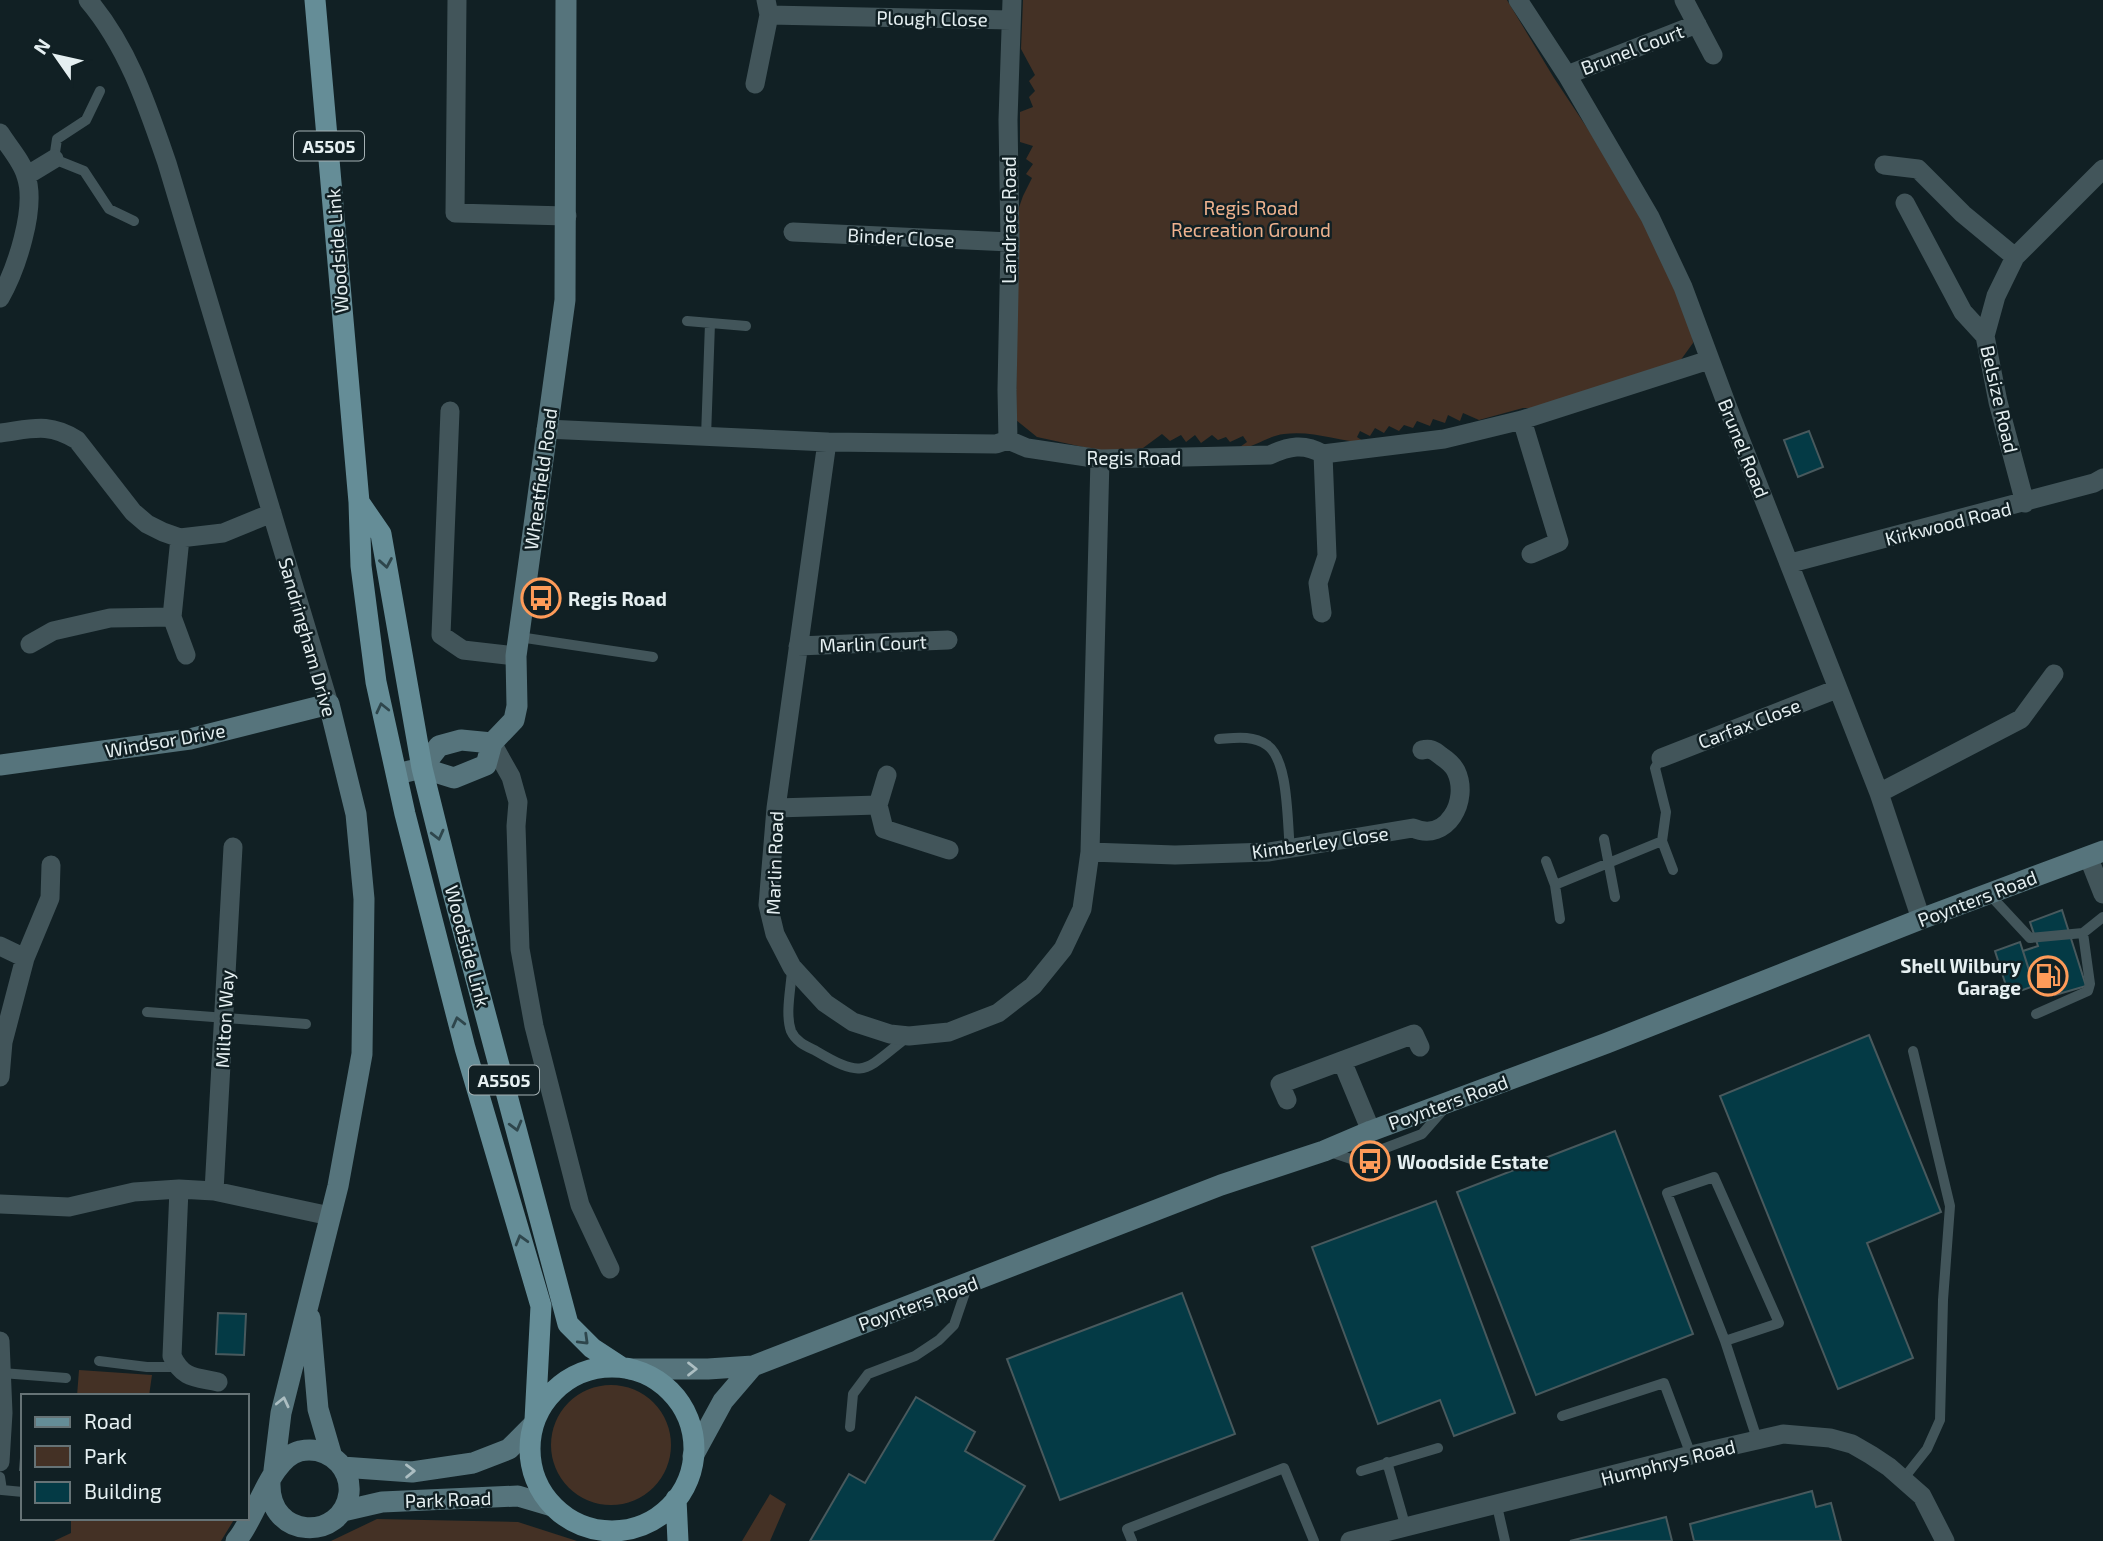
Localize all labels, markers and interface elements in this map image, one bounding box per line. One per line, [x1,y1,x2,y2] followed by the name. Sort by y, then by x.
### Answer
[876,6,988,30] street label: Plough Close
[1577,19,1687,79] street label: Brunel Court
[21,21,91,91] north arrow
[28,34,55,58] text: N
[294,132,364,160] road number: A5505
[997,156,1020,284] street label: Landrace Road
[321,188,353,314] street label: Woodside Link
[1171,196,1331,241] park label: Regis Road Recreation Ground
[847,223,955,251] street label: Binder Close
[1976,343,2024,455] street label: Belsize Road
[1714,395,1774,501] street label: Brunel Road
[519,407,561,551] street label: Wheatfield Road
[1087,446,1181,469] street label: Regis Road
[1882,496,2014,550] street label: Kirkwood Road
[274,555,342,719] street label: Sandringham Drive
[378,557,393,569] one-way arrow
[520,577,562,619] bus stop icon: Regis Road
[568,587,667,610] place label: Regis Road
[819,630,927,656] street label: Marlin Court
[1695,693,1803,753] street label: Carfax Close
[376,702,391,714] one-way arrow
[103,718,227,762] street label: Windsor Drive
[761,811,787,915] street label: Marlin Road
[1250,821,1390,863] street label: Kimberley Close
[430,829,445,841] one-way arrow
[1914,865,2040,931] street label: Poynters Road
[441,883,495,1010] street label: Woodside Link
[1900,954,2021,999] place label: Shell Wilbury Garage
[2027,955,2069,997] fuel station icon: Shell Wilbury Garage
[210,969,238,1069] street label: Milton Way
[452,1016,466,1028] one-way arrow
[469,1065,539,1094] road number: A5505
[1385,1070,1511,1134] street label: Poynters Road
[508,1119,522,1131] one-way arrow
[1349,1140,1391,1182] bus stop icon: Woodside Estate
[1397,1150,1549,1173] place label: Woodside Estate
[515,1234,530,1246] one-way arrow
[855,1271,981,1335] street label: Poynters Road
[575,1331,588,1344] one-way arrow
[687,1361,698,1377] one-way arrow
[21,1394,248,1520] legend
[275,1396,289,1408] one-way arrow
[84,1408,132,1433] text: Road
[1598,1434,1738,1490] street label: Humphrys Road
[84,1443,127,1468] text: Park
[405,1463,416,1479] one-way arrow
[84,1478,162,1503] text: Building
[404,1486,492,1512] street label: Park Road

